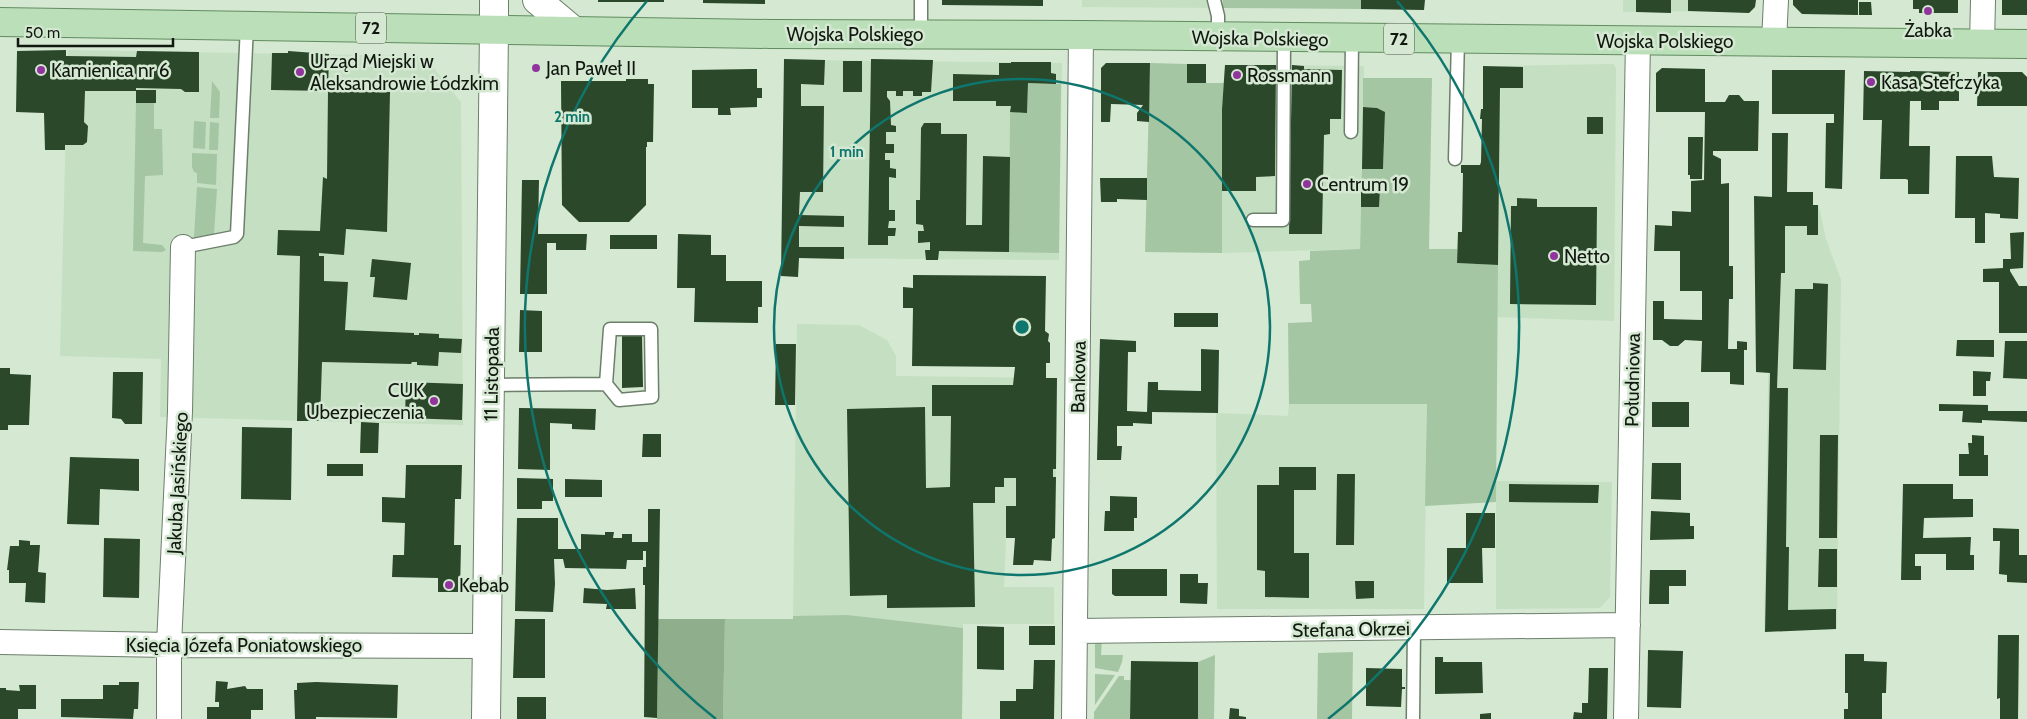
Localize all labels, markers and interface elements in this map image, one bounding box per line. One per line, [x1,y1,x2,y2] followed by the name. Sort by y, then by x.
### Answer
[1922,5,1934,17] marker: Żabka
[356,12,386,44] road number: 72
[18,15,172,47] scale bar
[1904,19,1952,42] place label: Żabka
[787,23,924,46] street label: Wojska Polskiego
[1384,23,1414,54] road number: 72
[25,24,60,42] text: 50 m
[1191,26,1329,51] street label: Wojska Polskiego
[1597,30,1734,53] street label: Wojska Polskiego
[310,50,499,95] place label: Urząd Miejski w Aleksandrowie Łódzkim
[545,57,636,80] place label: Jan Paweł II
[51,59,170,82] place label: Kamienica nr 6
[530,62,542,74] marker: Jan Paweł II
[35,64,47,76] marker: Kamienica nr 6
[1247,64,1331,87] place label: Rossmann
[294,66,306,78] marker: Urząd Miejski w Aleksandrowie Łódzkim
[1231,69,1243,81] marker: Rossmann
[1881,71,2000,94] place label: Kasa Stefczyka
[1865,76,1877,88] marker: Kasa Stefczyka
[554,108,590,126] text: 2 min
[830,143,864,161] text: 1 min
[1317,173,1409,196] place label: Centrum 19
[1301,178,1313,190] marker: Centrum 19
[1564,245,1610,268] place label: Netto
[1548,250,1560,262] marker: Netto
[1013,318,1031,336] centre of rings
[479,327,504,421] street label: 11 Listopada
[1620,333,1645,427] street label: Południowa
[1066,341,1091,413] street label: Bankowa
[306,379,424,424] place label: CUK Ubezpieczenia
[428,395,440,407] marker: CUK Ubezpieczenia
[162,411,193,556] street label: Jakuba Jasińskiego
[459,574,509,597] place label: Kebab
[443,579,455,591] marker: Kebab
[1292,617,1410,642] street label: Stefana Okrzei
[126,634,362,657] street label: Księcia Józefa Poniatowskiego

